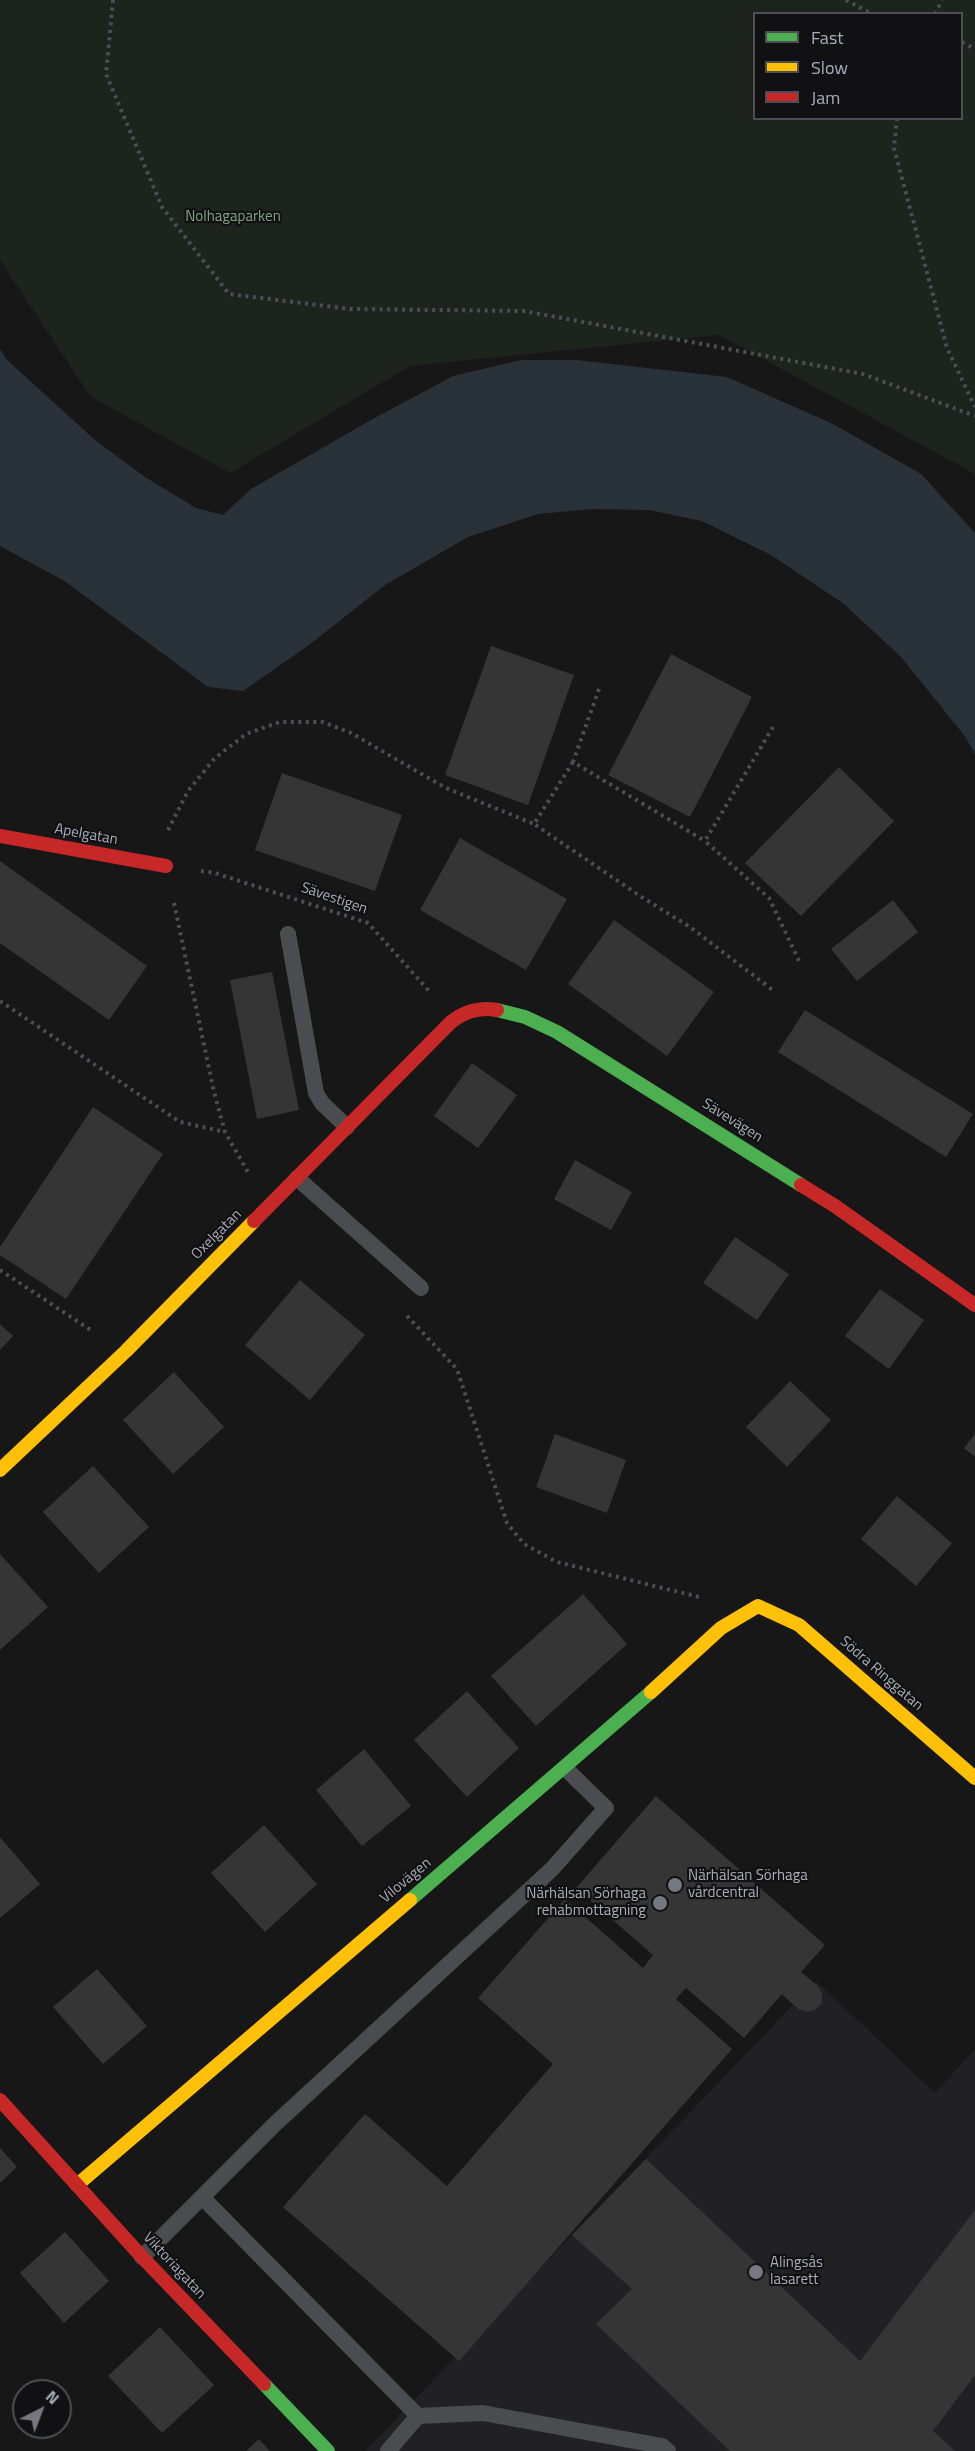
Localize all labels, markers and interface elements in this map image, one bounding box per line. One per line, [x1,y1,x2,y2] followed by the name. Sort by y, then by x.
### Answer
[753,12,963,120] legend
[811,24,844,51] text: Fast
[811,54,848,81] text: Slow
[811,84,840,111] text: Jam
[185,208,281,226] park label: Nolhagaparken
[53,821,119,849] street label: Apelgatan
[298,879,370,919] street label: Sävestigen
[698,1095,766,1147] street label: Sävevägen
[188,1206,246,1264] street label: Oxelgatan
[836,1633,926,1715] street label: Södra Ringgatan
[377,1854,435,1908] street label: Vilovägen
[688,1867,808,1902] place label: Närhälsan Sörhaga vårdcentral
[666,1876,684,1894] marker: Närhälsan Sörhaga vårdcentral
[526,1885,646,1920] place label: Närhälsan Sörhaga rehabmottagning
[651,1894,669,1912] marker: Närhälsan Sörhaga rehabmottagning
[139,2229,209,2303] street label: Viktoriagatan
[770,2254,823,2289] place label: Alingsås lasarett
[747,2263,765,2281] marker: Alingsås lasarett
[12,2379,72,2439] north arrow
[41,2384,65,2410] text: N

